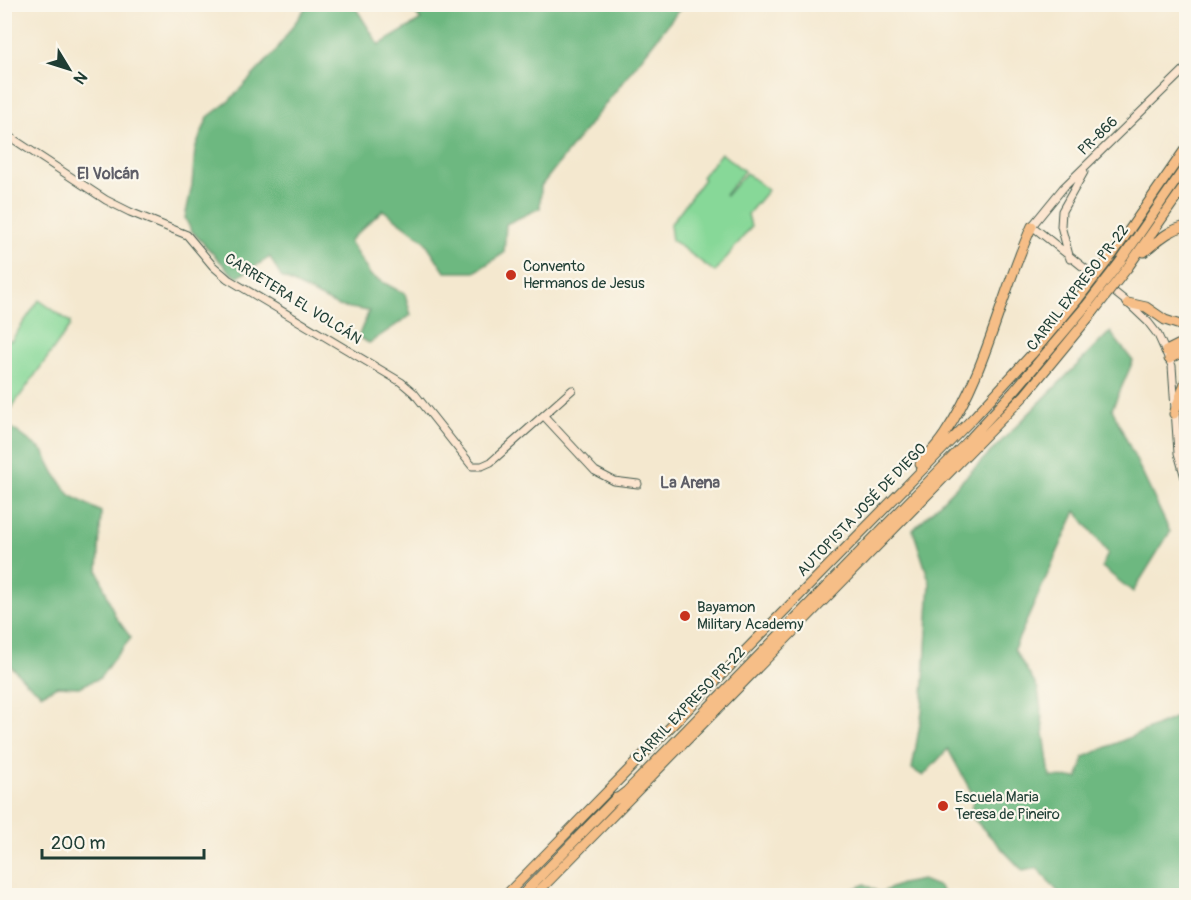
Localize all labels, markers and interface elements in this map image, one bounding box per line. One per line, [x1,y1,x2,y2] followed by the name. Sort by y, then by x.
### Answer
[39,39,99,99] north arrow
[69,67,91,88] text: N
[1074,112,1122,160] street label: PR-866
[77,164,139,184] district label: El Volcán
[1023,221,1133,355] street label: CARRIL EXPRESO PR-22
[221,249,365,349] street label: CARRETERA EL VOLCÁN
[523,257,645,293] place label: Convento Hermanos de Jesus
[504,268,518,282] marker: Convento Hermanos de Jesus
[793,439,931,581] street label: AUTOPISTA JOSÉ DE DIEGO
[660,473,720,493] district label: La Arena
[697,598,804,634] place label: Bayamon Military Academy
[678,609,692,623] marker: Bayamon Military Academy
[628,643,750,767] street label: CARRIL EXPRESO PR-22
[955,788,1060,824] place label: Escuela Maria Teresa de Pineiro
[936,799,950,813] marker: Escuela Maria Teresa de Pineiro
[42,822,204,860] scale bar
[51,832,106,855] text: 200 m

